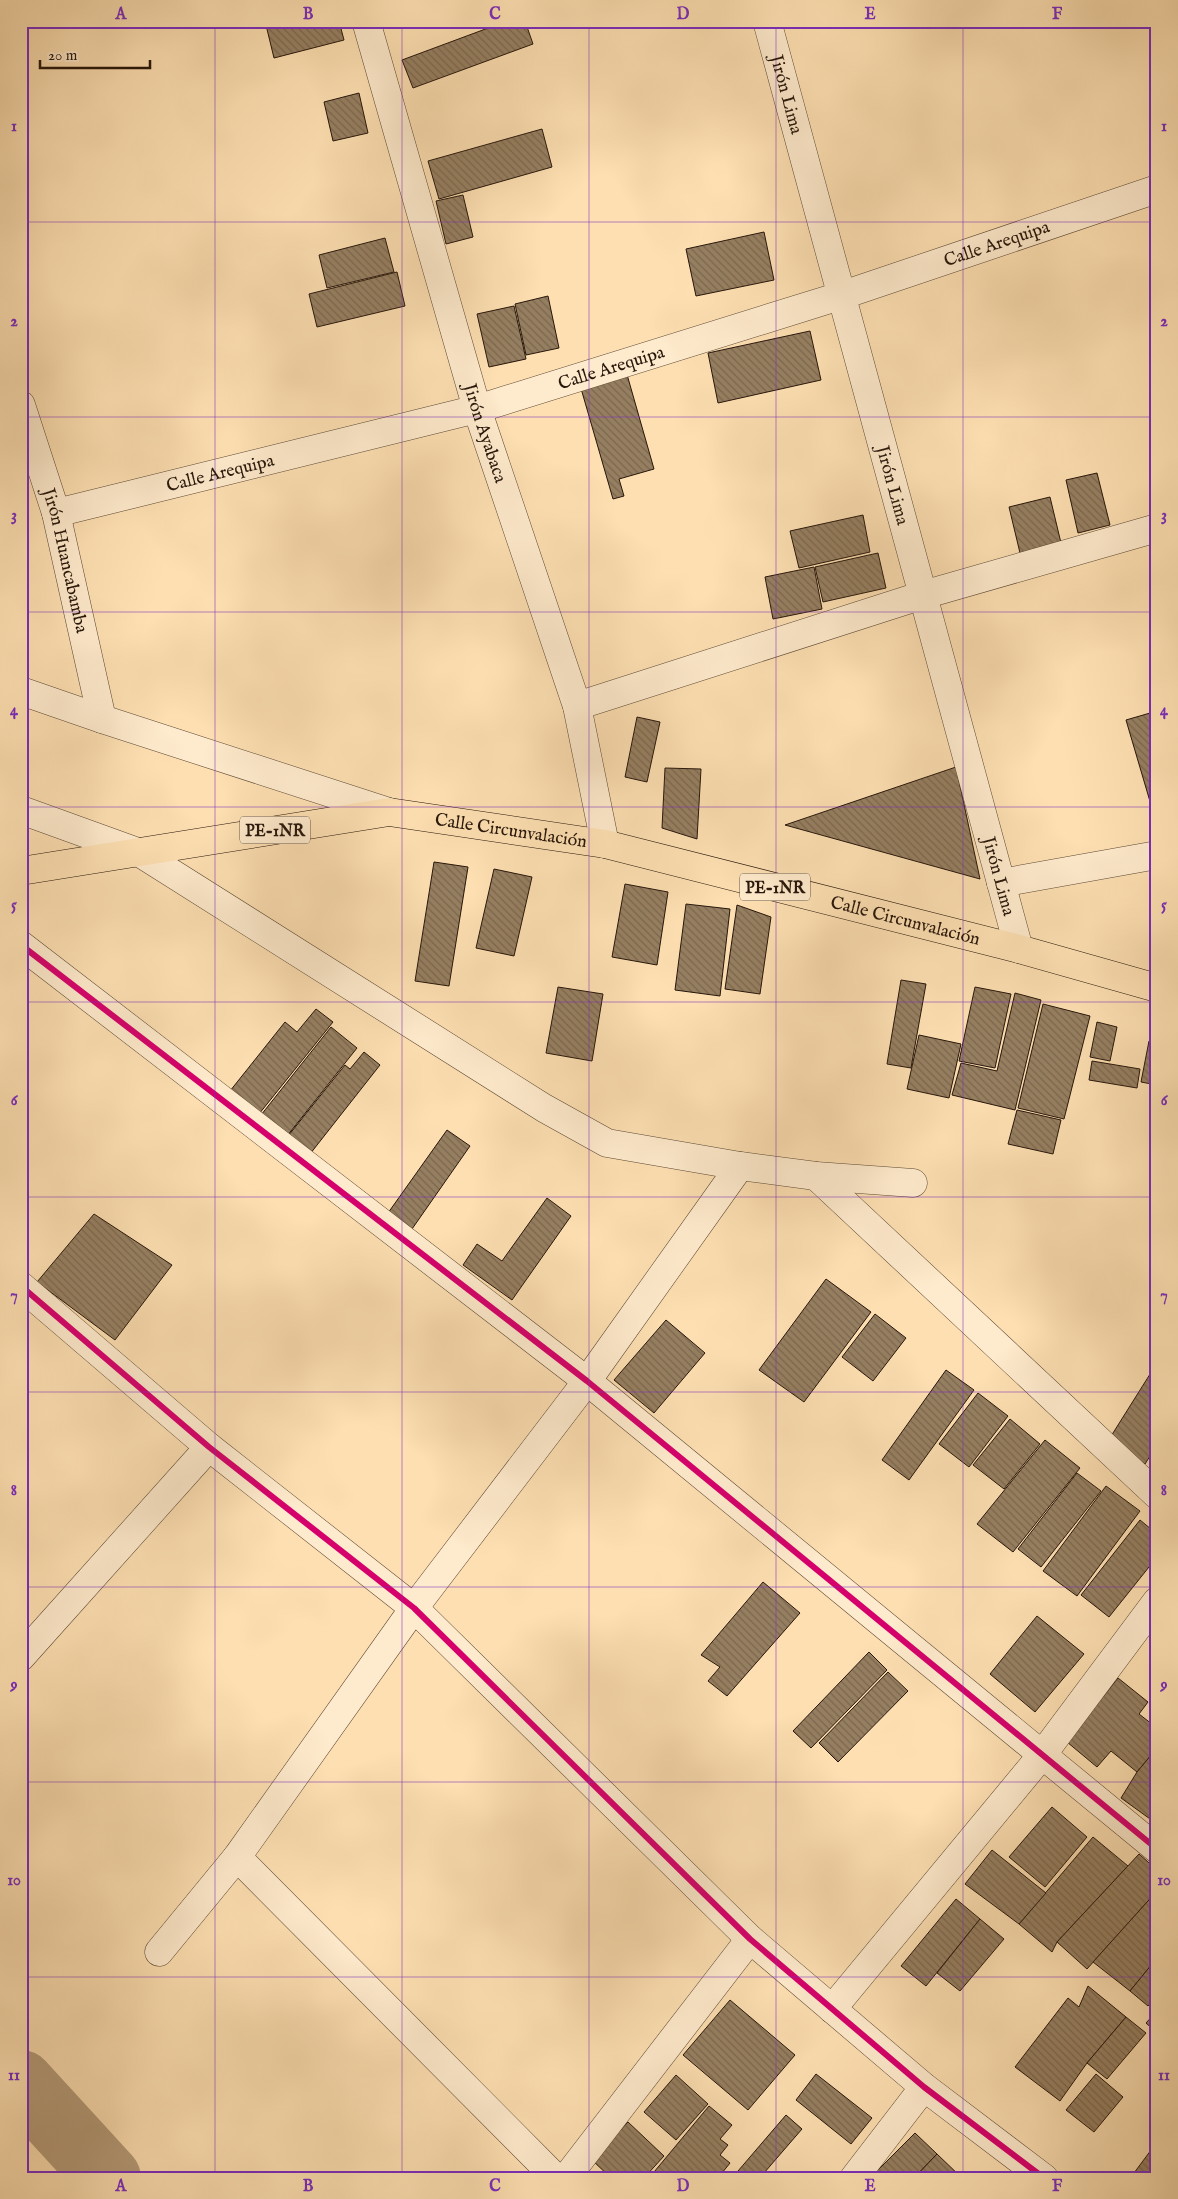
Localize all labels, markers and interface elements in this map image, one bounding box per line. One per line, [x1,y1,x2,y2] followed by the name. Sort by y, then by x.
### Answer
[115,5,128,25] text: A
[303,5,314,25] text: B
[489,5,501,25] text: C
[677,5,690,25] text: D
[864,5,876,25] text: E
[1052,5,1063,25] text: F
[40,38,150,70] scale bar
[48,46,78,65] text: 20 m
[763,51,807,137] street label: Jirón Lima
[11,117,17,137] text: 1
[1161,117,1167,137] text: 1
[941,216,1053,273] street label: Calle Arequipa
[10,312,18,332] text: 2
[1160,312,1168,332] text: 2
[555,341,668,396] street label: Calle Arequipa
[457,379,511,486] street label: Jirón Ayabaca
[869,441,913,528] street label: Jirón Lima
[164,449,277,498] street label: Calle Arequipa
[35,484,92,636] street label: Jirón Huancabamba
[11,506,17,526] text: 3
[1161,506,1167,526] text: 3
[10,701,19,721] text: 4
[1160,701,1169,721] text: 4
[433,809,589,854] street label: Calle Circunvalación
[240,816,310,844] road number: PE-1NR
[975,832,1020,919] street label: Jirón Lima
[740,874,810,900] road number: PE-1NR
[828,892,983,952] street label: Calle Circunvalación
[11,896,17,916] text: 5
[1161,896,1167,916] text: 5
[11,1091,19,1111] text: 6
[1161,1091,1169,1111] text: 6
[10,1286,18,1306] text: 7
[1160,1286,1168,1306] text: 7
[11,1481,17,1501] text: 8
[1161,1481,1167,1501] text: 8
[10,1676,18,1696] text: 9
[1160,1676,1168,1696] text: 9
[7,1871,21,1891] text: 10
[1157,1871,1171,1891] text: 10
[8,2066,20,2086] text: 11
[1158,2066,1170,2086] text: 11
[115,2177,128,2197] text: A
[303,2177,314,2197] text: B
[489,2177,501,2197] text: C
[677,2177,690,2197] text: D
[864,2177,876,2197] text: E
[1052,2177,1063,2197] text: F

